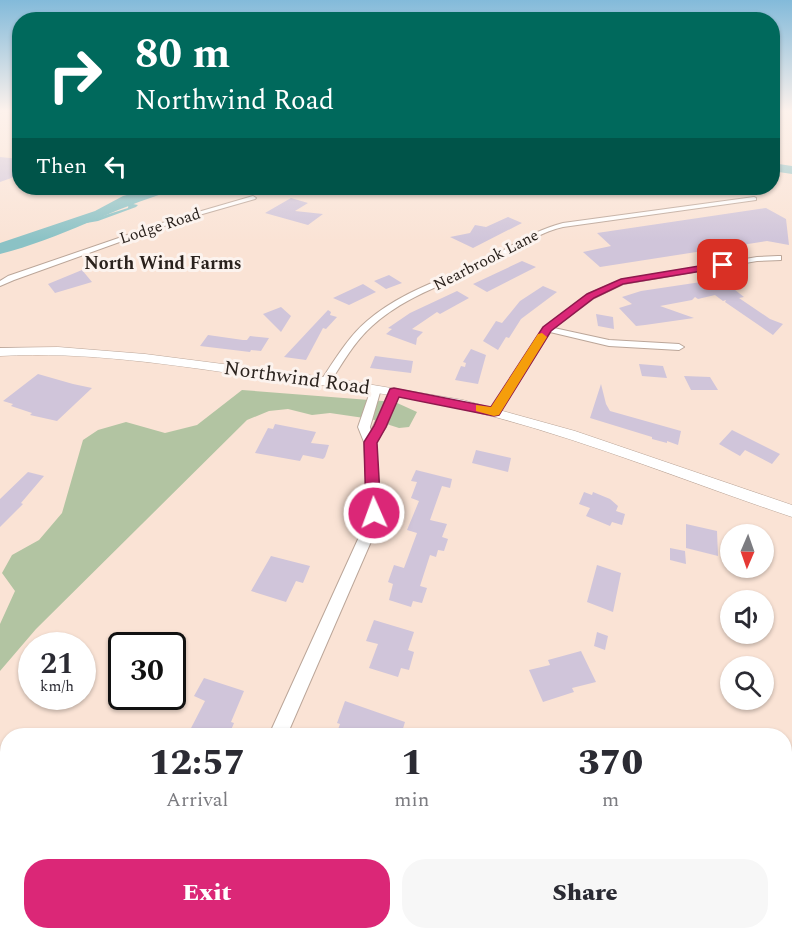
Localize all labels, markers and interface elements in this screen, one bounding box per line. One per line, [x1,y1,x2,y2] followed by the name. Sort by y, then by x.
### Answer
[135,23,230,86] text: 80 m
[36,36,114,114] icon: right
[135,80,334,122] text: Northwind Road
[36,150,87,183] text: Then
[99,150,132,183] icon: left
[116,202,204,250] street label: Lodge Road
[429,223,543,297] street label: Nearbrook Lane
[697,239,748,290] pin
[706,248,739,281] icon: arrive
[84,250,242,277] district label: North Wind Farms
[222,353,372,403] street label: Northwind Road
[342,481,406,545] position arrow
[720,524,774,578] north arrow
[720,524,774,710] map controls
[720,590,774,644] button: sound
[108,632,186,710] speed limit sign: 30
[40,641,74,687] text: 21
[720,656,774,710] button: search
[40,675,74,698] text: km/h
[149,736,245,791] text: 12:57
[401,736,423,791] text: 1
[578,736,643,791] text: 370
[166,785,228,815] text: Arrival
[394,785,429,815] text: min
[602,785,619,815] text: m
[24,859,390,928] button: Exit
[402,859,768,928] button: Share

